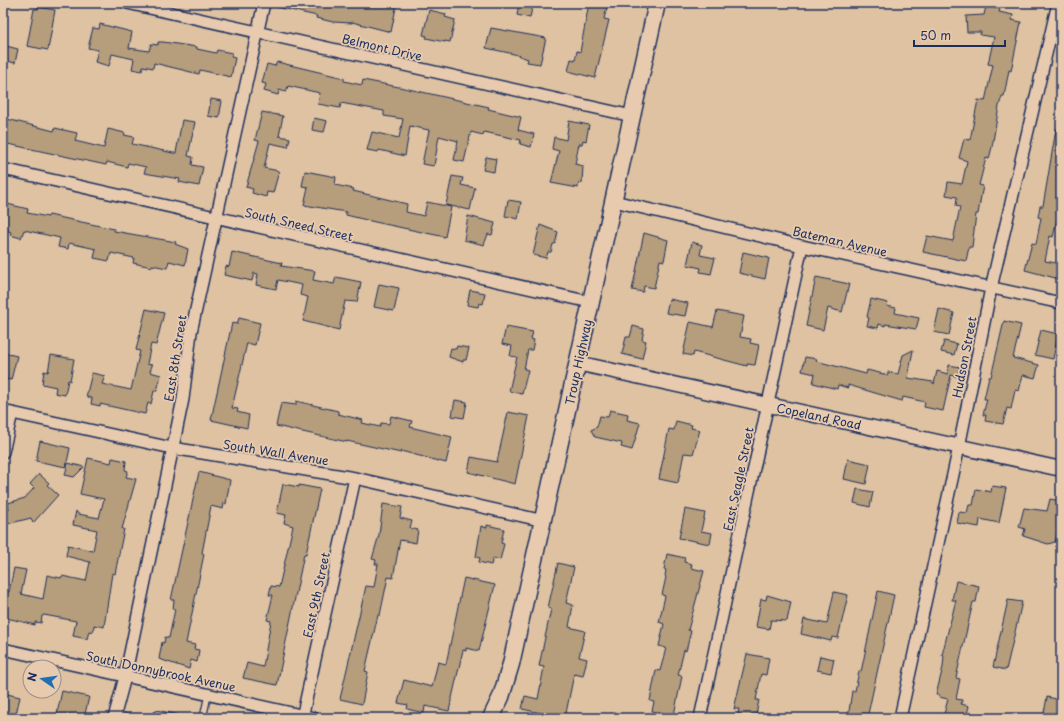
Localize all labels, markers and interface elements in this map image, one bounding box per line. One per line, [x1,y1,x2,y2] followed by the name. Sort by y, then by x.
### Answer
[914,22,1005,48] scale bar
[920,26,951,44] text: 50 m
[340,29,424,65] street label: Belmont Drive
[243,203,355,245] street label: South Sneed Street
[791,221,890,261] street label: Bateman Avenue
[159,313,191,403] street label: East 8th Street
[947,315,981,399] street label: Hudson Street
[560,318,596,406] street label: Troup Highway
[775,398,863,434] street label: Copeland Road
[718,425,758,533] street label: East Seagle Street
[222,435,331,469] street label: South Wall Avenue
[298,551,334,639] street label: East 9th Street
[85,646,238,696] street label: South Donnybrook Avenue
[22,659,62,699] north arrow
[23,670,41,683] text: N

